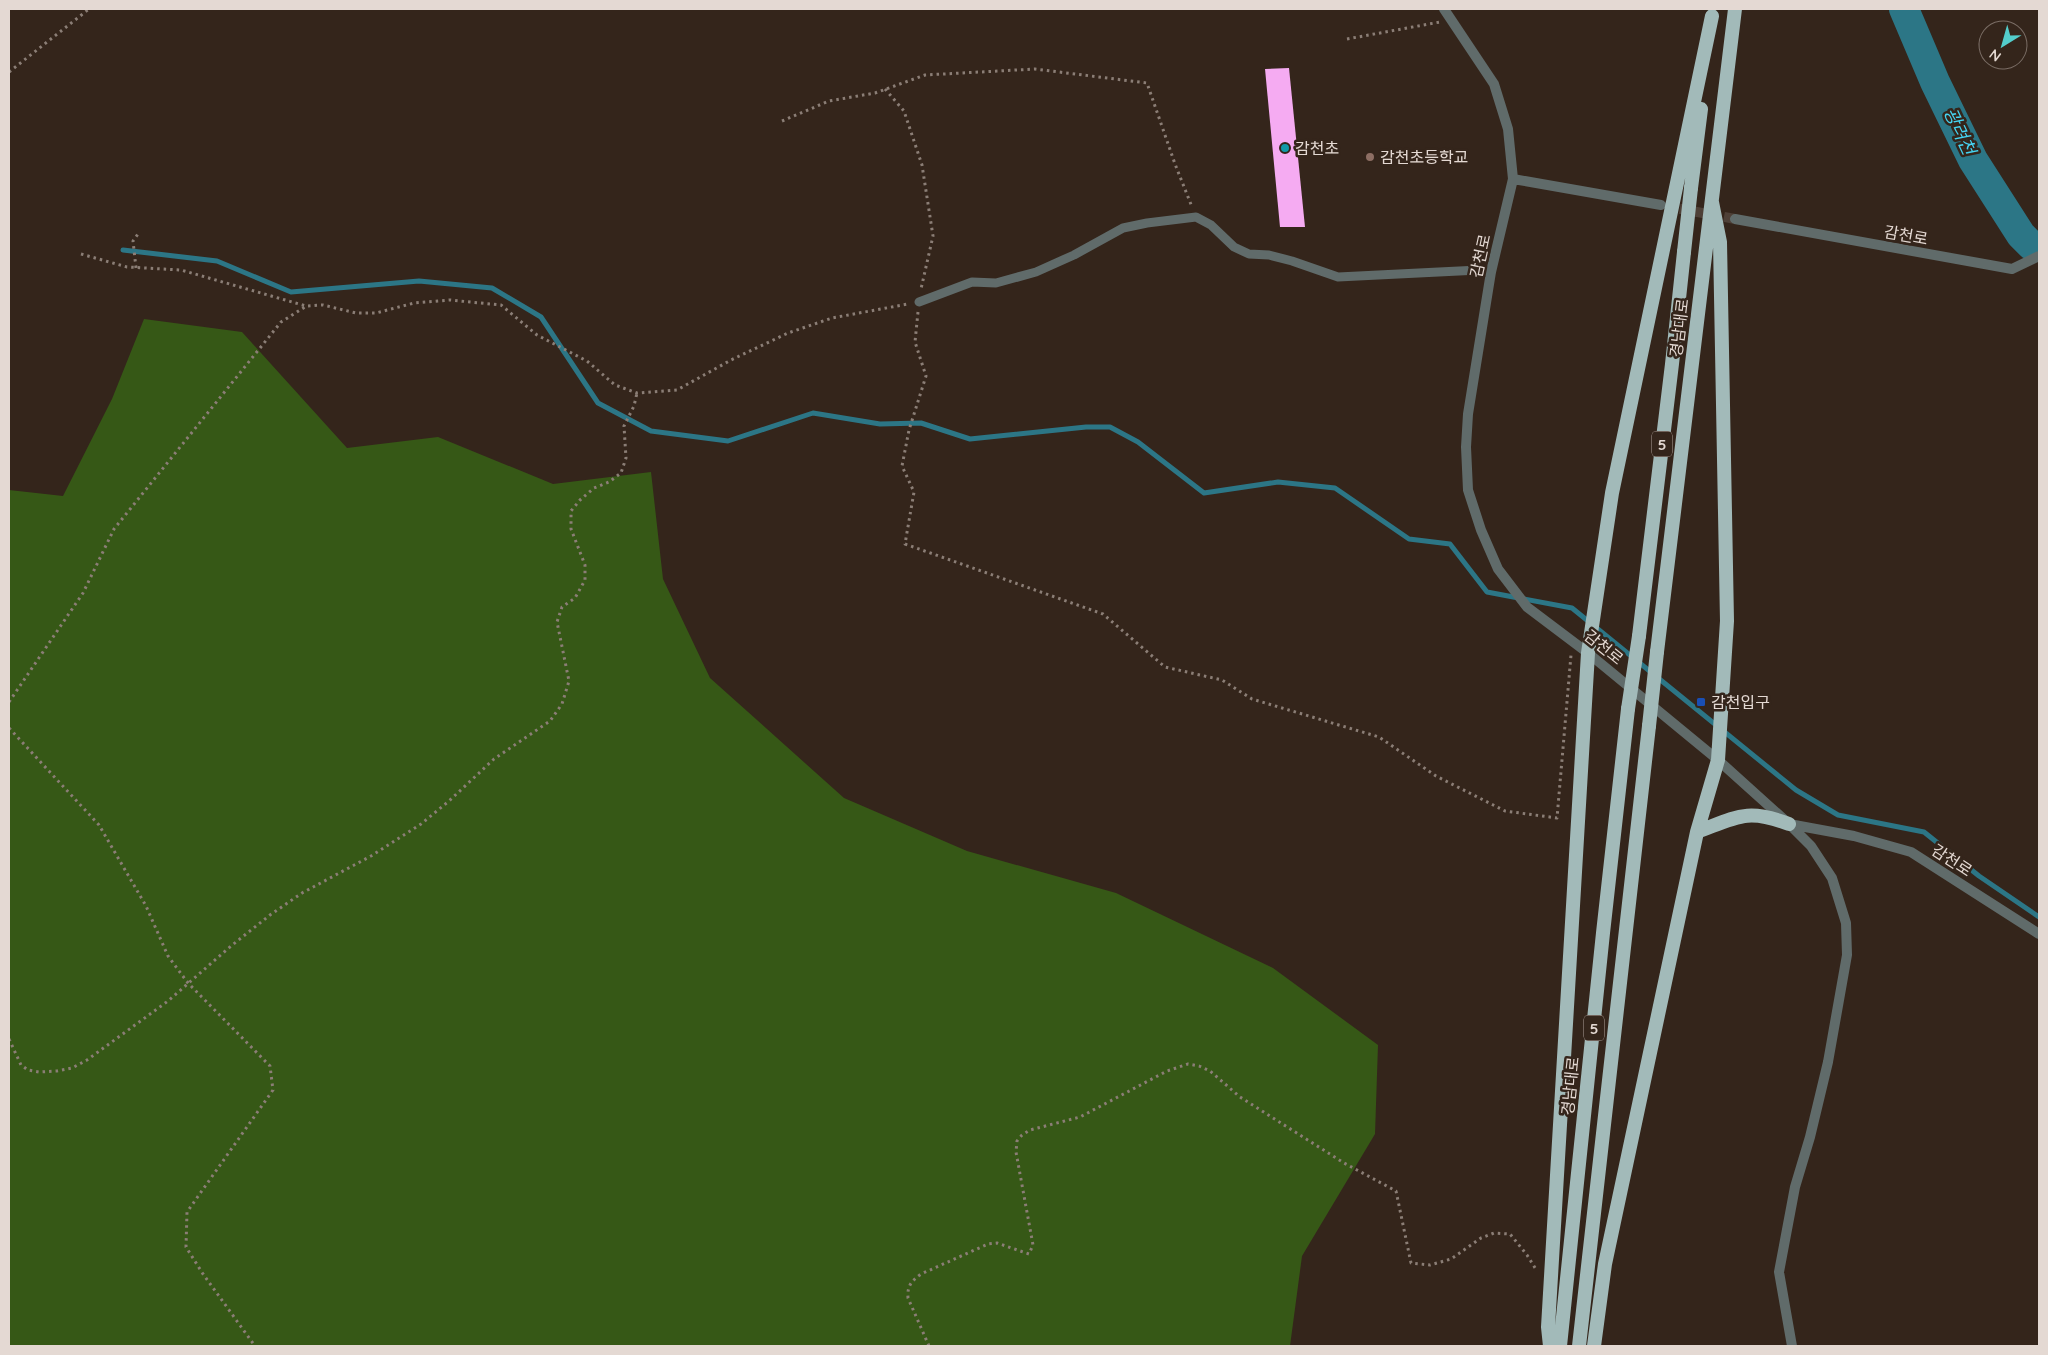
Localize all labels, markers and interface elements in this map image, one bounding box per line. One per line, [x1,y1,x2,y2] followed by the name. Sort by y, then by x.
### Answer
[1978,20,2028,70] north arrow
[1986,45,2005,66] text: N
[1939,104,1982,161] water label: 광려천
[1295,138,1339,158] place label: 감천초
[1279,142,1291,154] marker: 감천초
[1380,147,1468,167] place label: 감천초등학교
[1364,151,1376,163] marker: 감천초등학교
[1883,221,1930,249] street label: 감천로
[1466,232,1494,280] street label: 감천로
[1665,297,1693,358] street label: 경남대로
[1652,432,1672,456] road number: 5
[1581,625,1628,669] street label: 감천로
[1711,692,1770,712] place label: 감천입구
[1695,696,1707,708] marker: 감천입구
[1928,840,1976,881] street label: 감천로
[1584,1016,1604,1040] road number: 5
[1557,1055,1583,1116] street label: 경남대로

